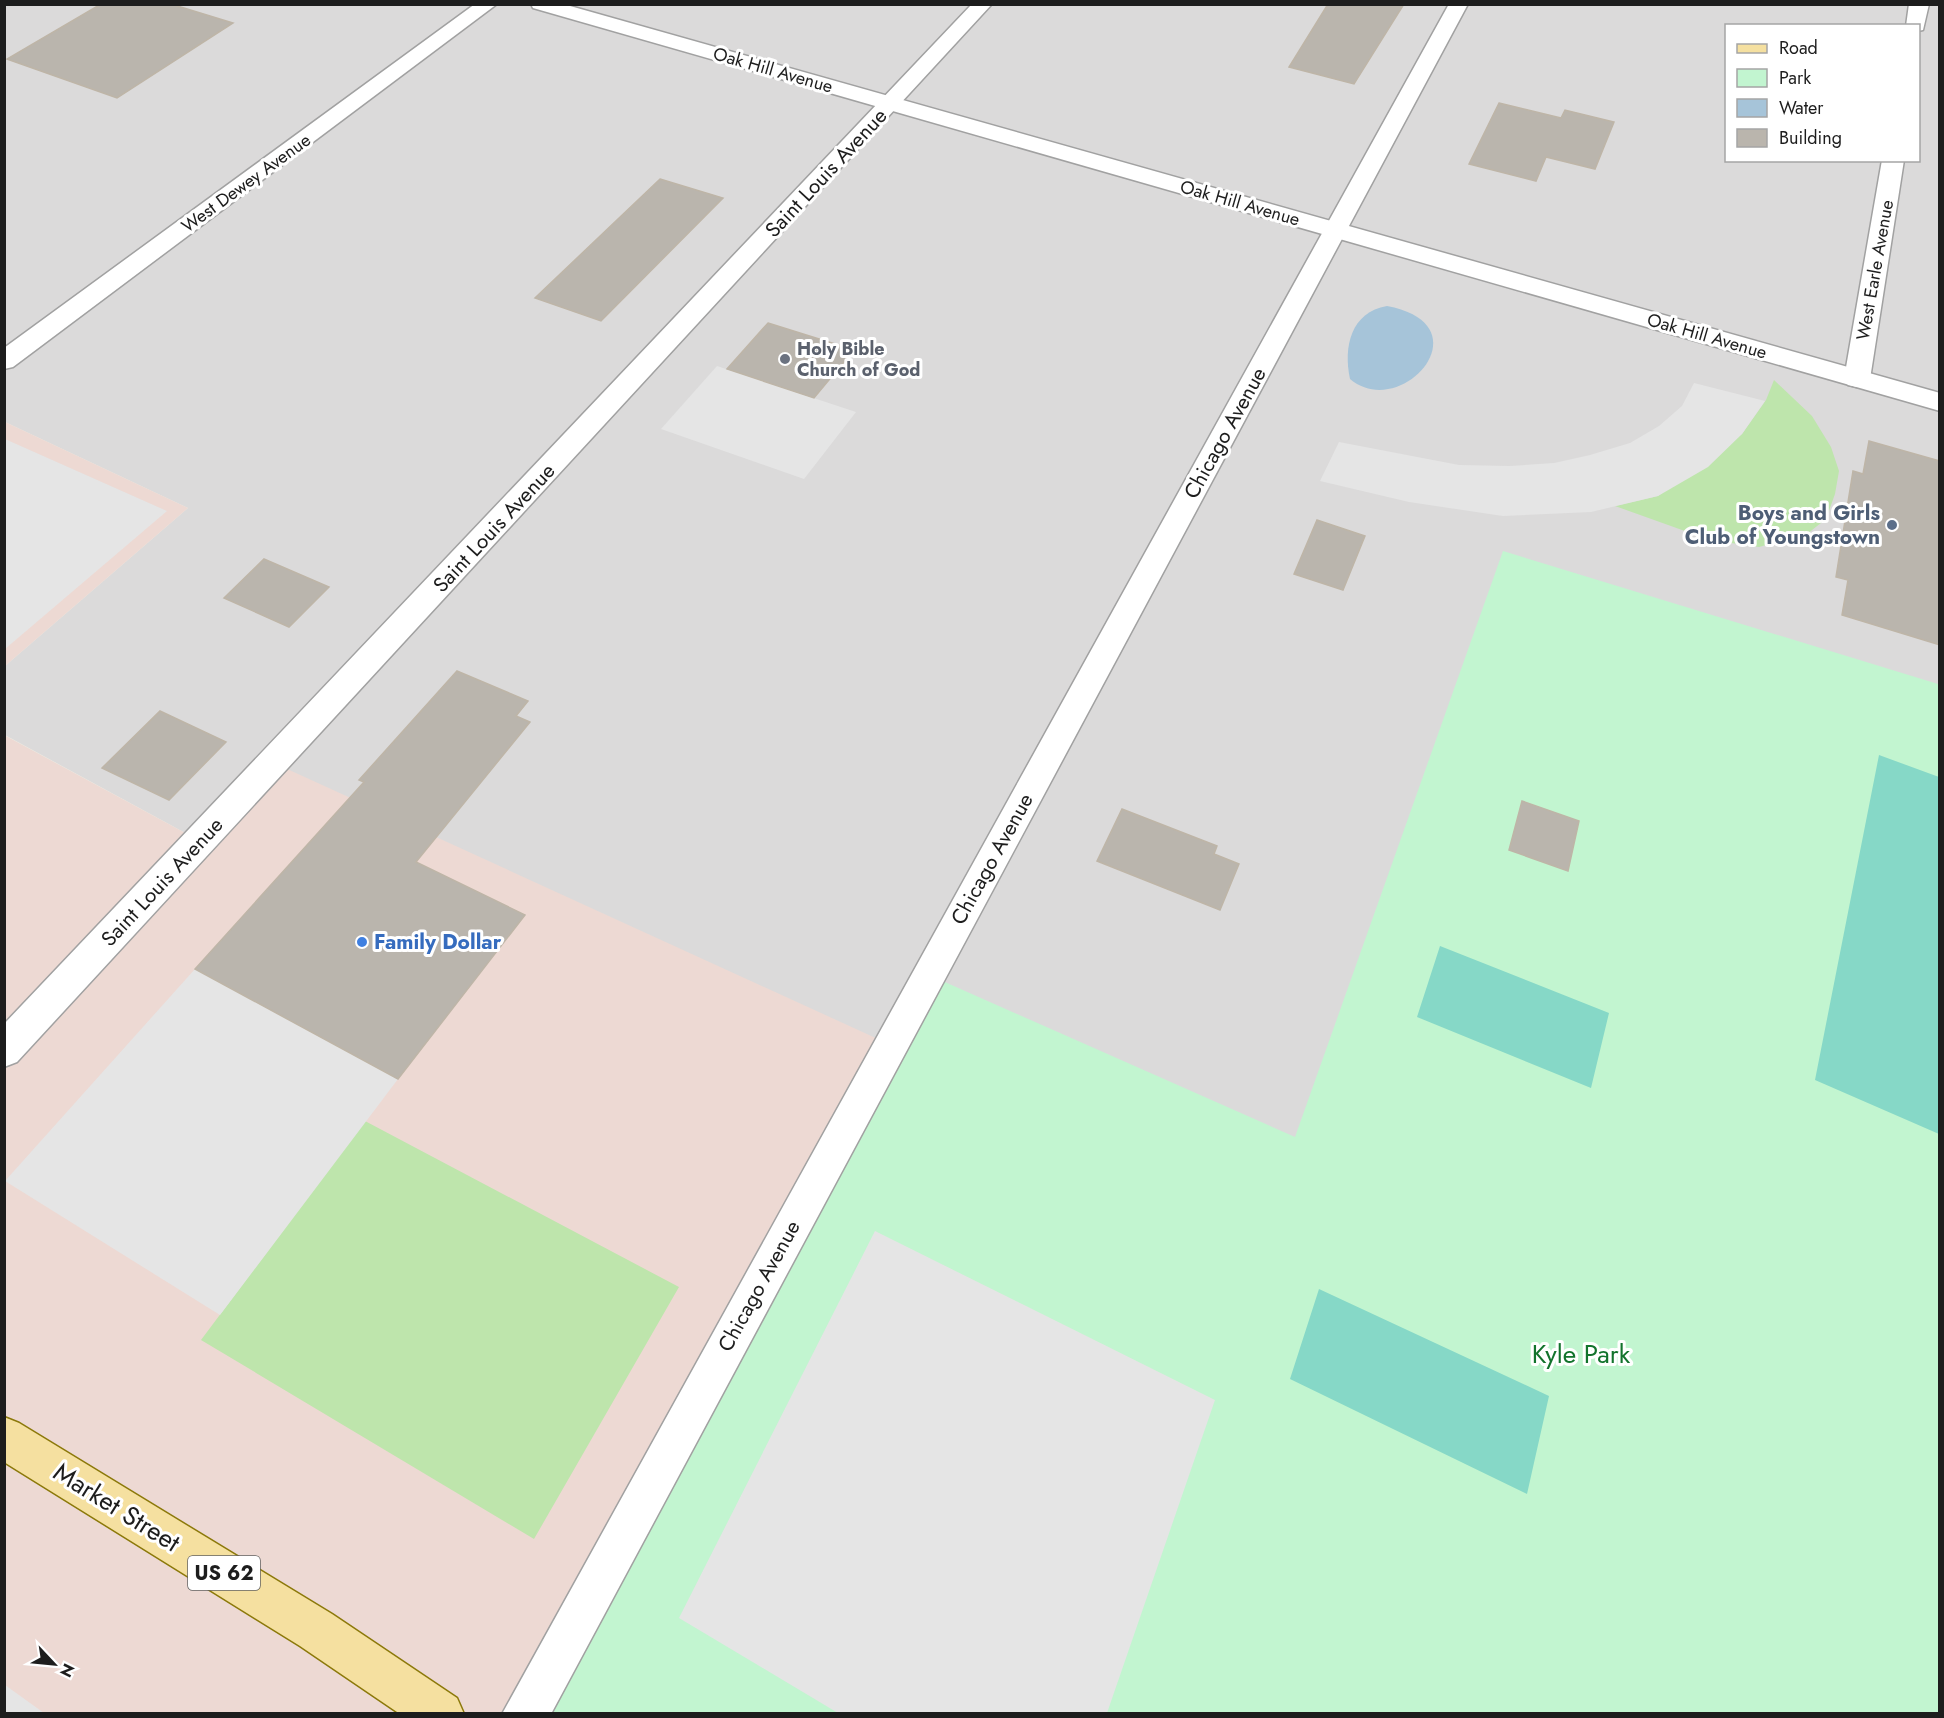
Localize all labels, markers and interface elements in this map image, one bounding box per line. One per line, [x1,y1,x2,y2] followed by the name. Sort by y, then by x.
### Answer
[1725,24,1920,162] legend
[1779,35,1818,61] text: Road
[710,40,836,100] street label: Oak Hill Avenue
[1779,65,1811,91] text: Park
[1779,95,1824,121] text: Water
[758,102,894,244] street label: Saint Louis Avenue
[1779,125,1842,151] text: Building
[176,127,316,239] street label: West Dewey Avenue
[1177,173,1303,233] street label: Oak Hill Avenue
[1850,198,1900,342] street label: West Earle Avenue
[1644,306,1770,366] street label: Oak Hill Avenue
[797,336,920,383] place label: Holy Bible Church of God
[778,352,792,366] marker: Holy Bible Church of God
[1176,362,1274,504] street label: Chicago Avenue
[426,457,562,599] street label: Saint Louis Avenue
[1685,498,1880,552] place label: Boys and Girls Club of Youngstown
[1885,518,1899,532] marker: Boys and Girls Club of Youngstown
[943,788,1041,930] street label: Chicago Avenue
[94,811,230,953] street label: Saint Louis Avenue
[374,927,502,957] place label: Family Dollar
[355,935,369,949] marker: Family Dollar
[710,1215,808,1357] street label: Chicago Avenue
[1532,1335,1631,1373] park label: Kyle Park
[46,1453,188,1561] street label: Market Street
[188,1556,260,1590] road number: US 62
[24,1634,84,1694] north arrow
[54,1660,80,1681] text: N

